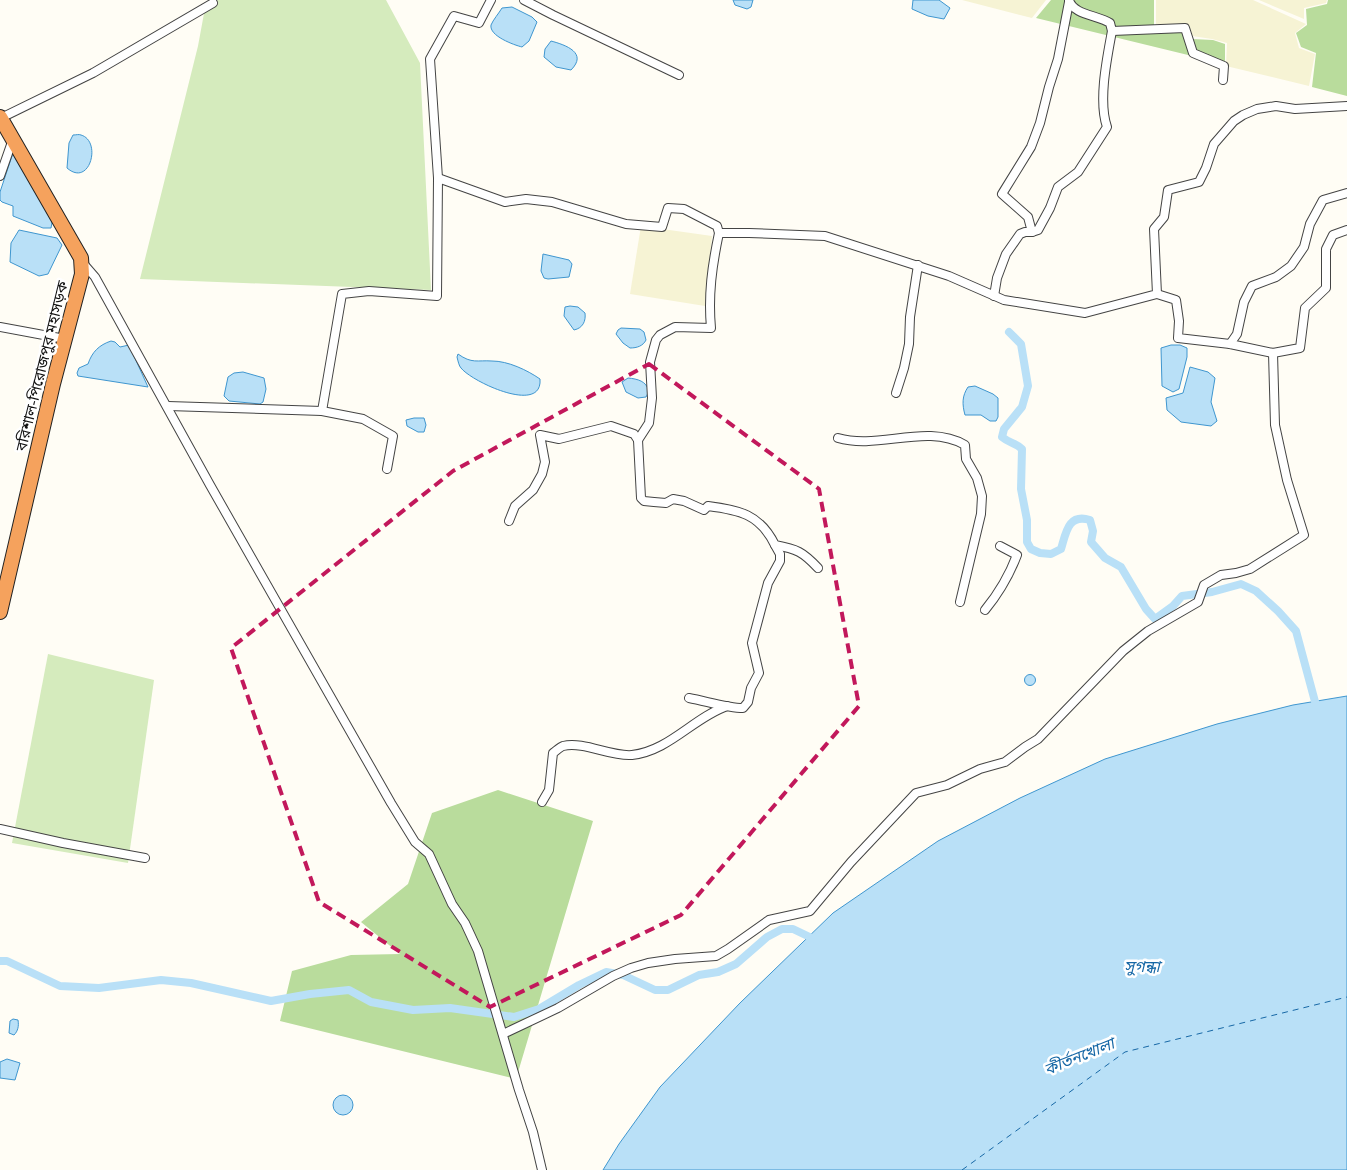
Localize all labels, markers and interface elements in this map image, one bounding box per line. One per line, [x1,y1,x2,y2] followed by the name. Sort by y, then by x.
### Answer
[13,278,72,454] street label: বরিশাল-পিরোজপুর মহাসড়ক
[1124,958,1162,976] water label: সুগন্ধা
[1041,1033,1119,1078] water label: কীর্তনখোলা

